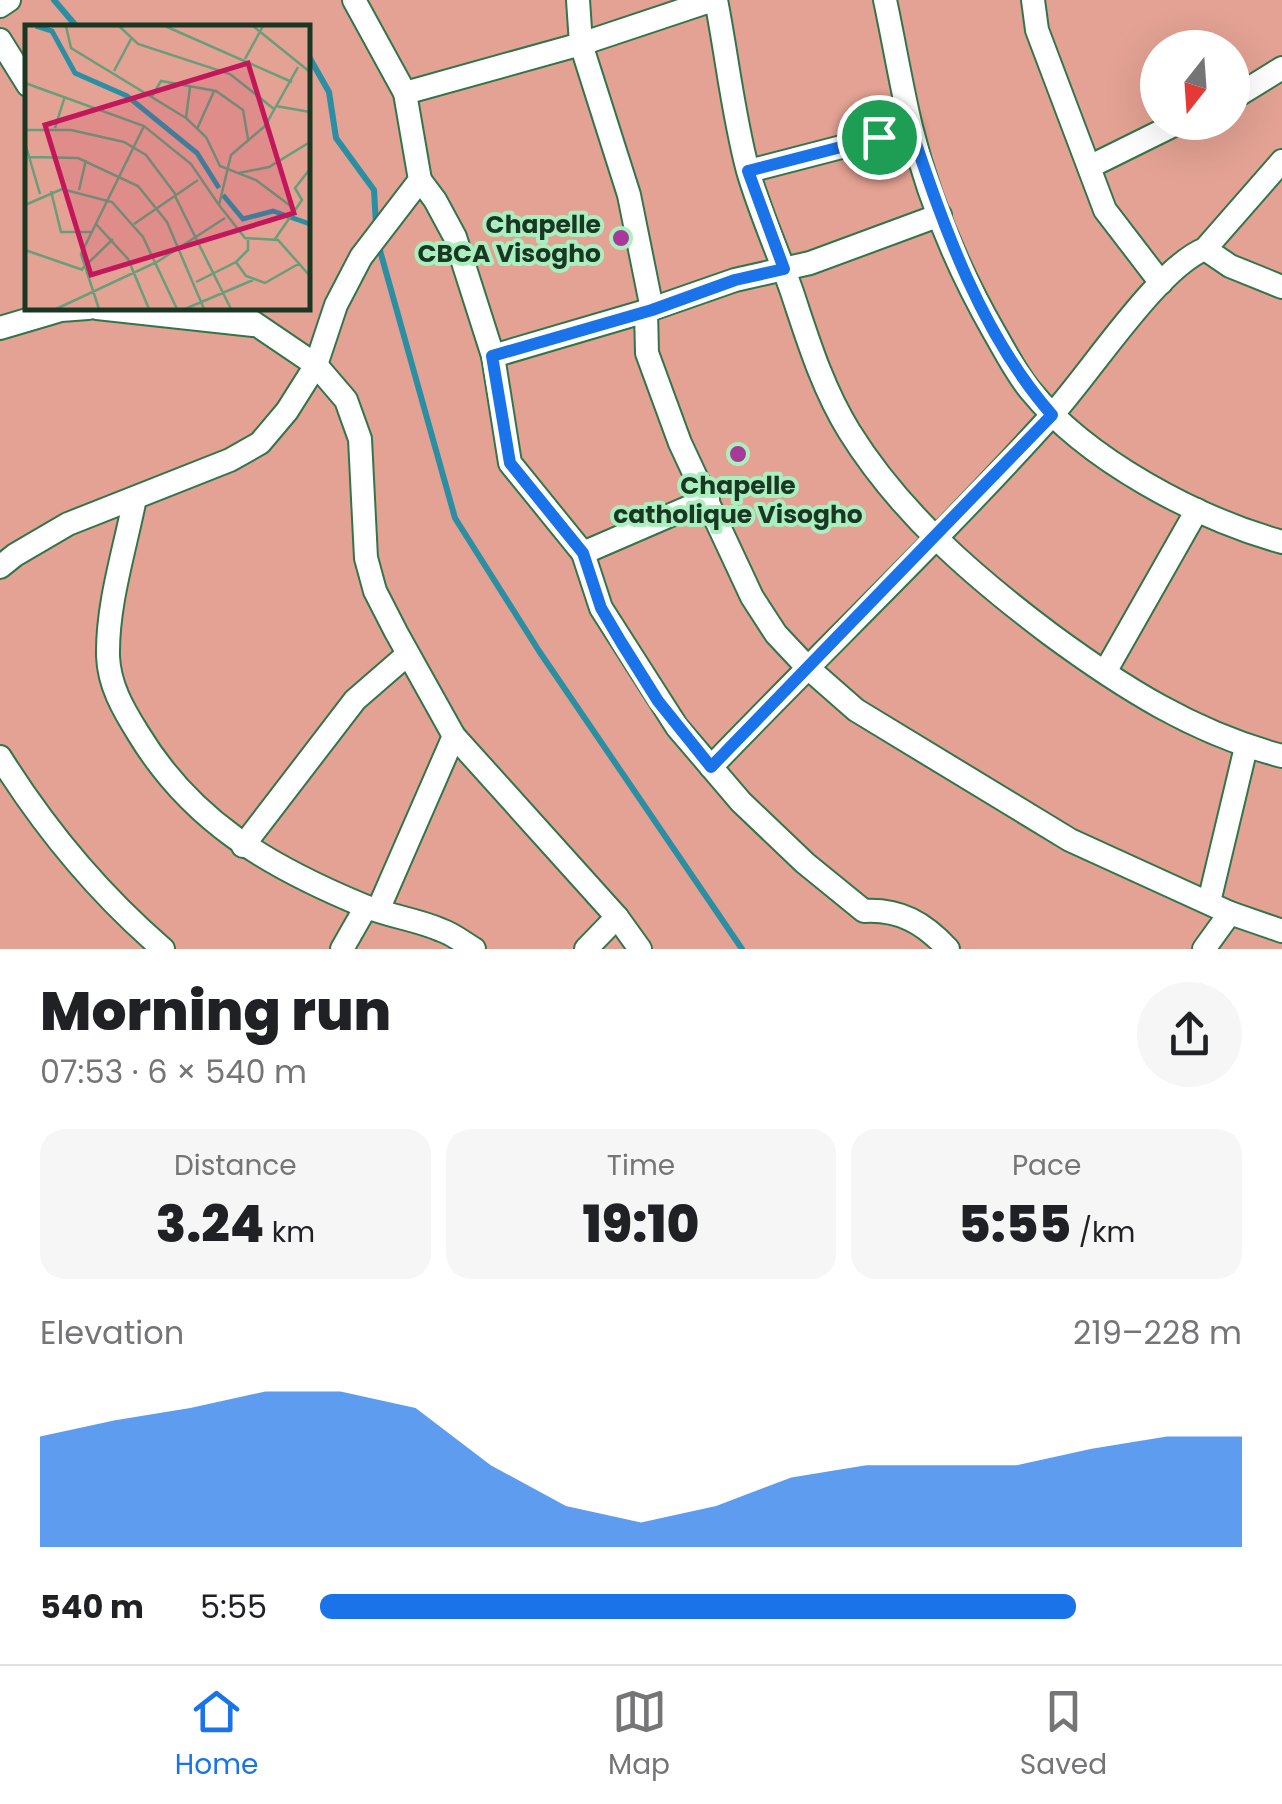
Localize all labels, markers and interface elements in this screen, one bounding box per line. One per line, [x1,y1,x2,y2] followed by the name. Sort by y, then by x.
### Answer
[25,25,310,310] inset map
[1140,30,1250,140] north arrow
[1140,30,1250,140] map controls
[837,95,922,180] pin
[852,110,907,165] icon: arrive
[417,207,601,271] place label: Chapelle CBCA Visogho
[610,227,632,249] marker: Chapelle CBCA Visogho
[727,443,749,465] marker: Chapelle catholique Visogho
[613,468,863,532] place label: Chapelle catholique Visogho
[40,972,391,1049] text: Morning run
[1137,982,1242,1087] button: share
[40,1049,307,1094] text: 07:53 · 6 × 540 m
[174,1146,297,1185] text: Distance
[607,1146,675,1185] text: Time
[1012,1146,1081,1185] text: Pace
[156,1189,264,1260] text: 3.24
[583,1189,699,1260] text: 19:10
[958,1189,1071,1260] text: 5:55
[264,1213,315,1252] text: km
[1071,1213,1135,1252] text: /km
[40,1310,184,1355] text: Elevation
[1073,1310,1242,1355] text: 219–228 m
[40,1584,144,1629] text: 540 m
[200,1584,267,1629] text: 5:55
[175,1684,258,1786] tab: Home
[608,1684,670,1786] tab: Map
[1020,1684,1107,1786] tab: Saved

